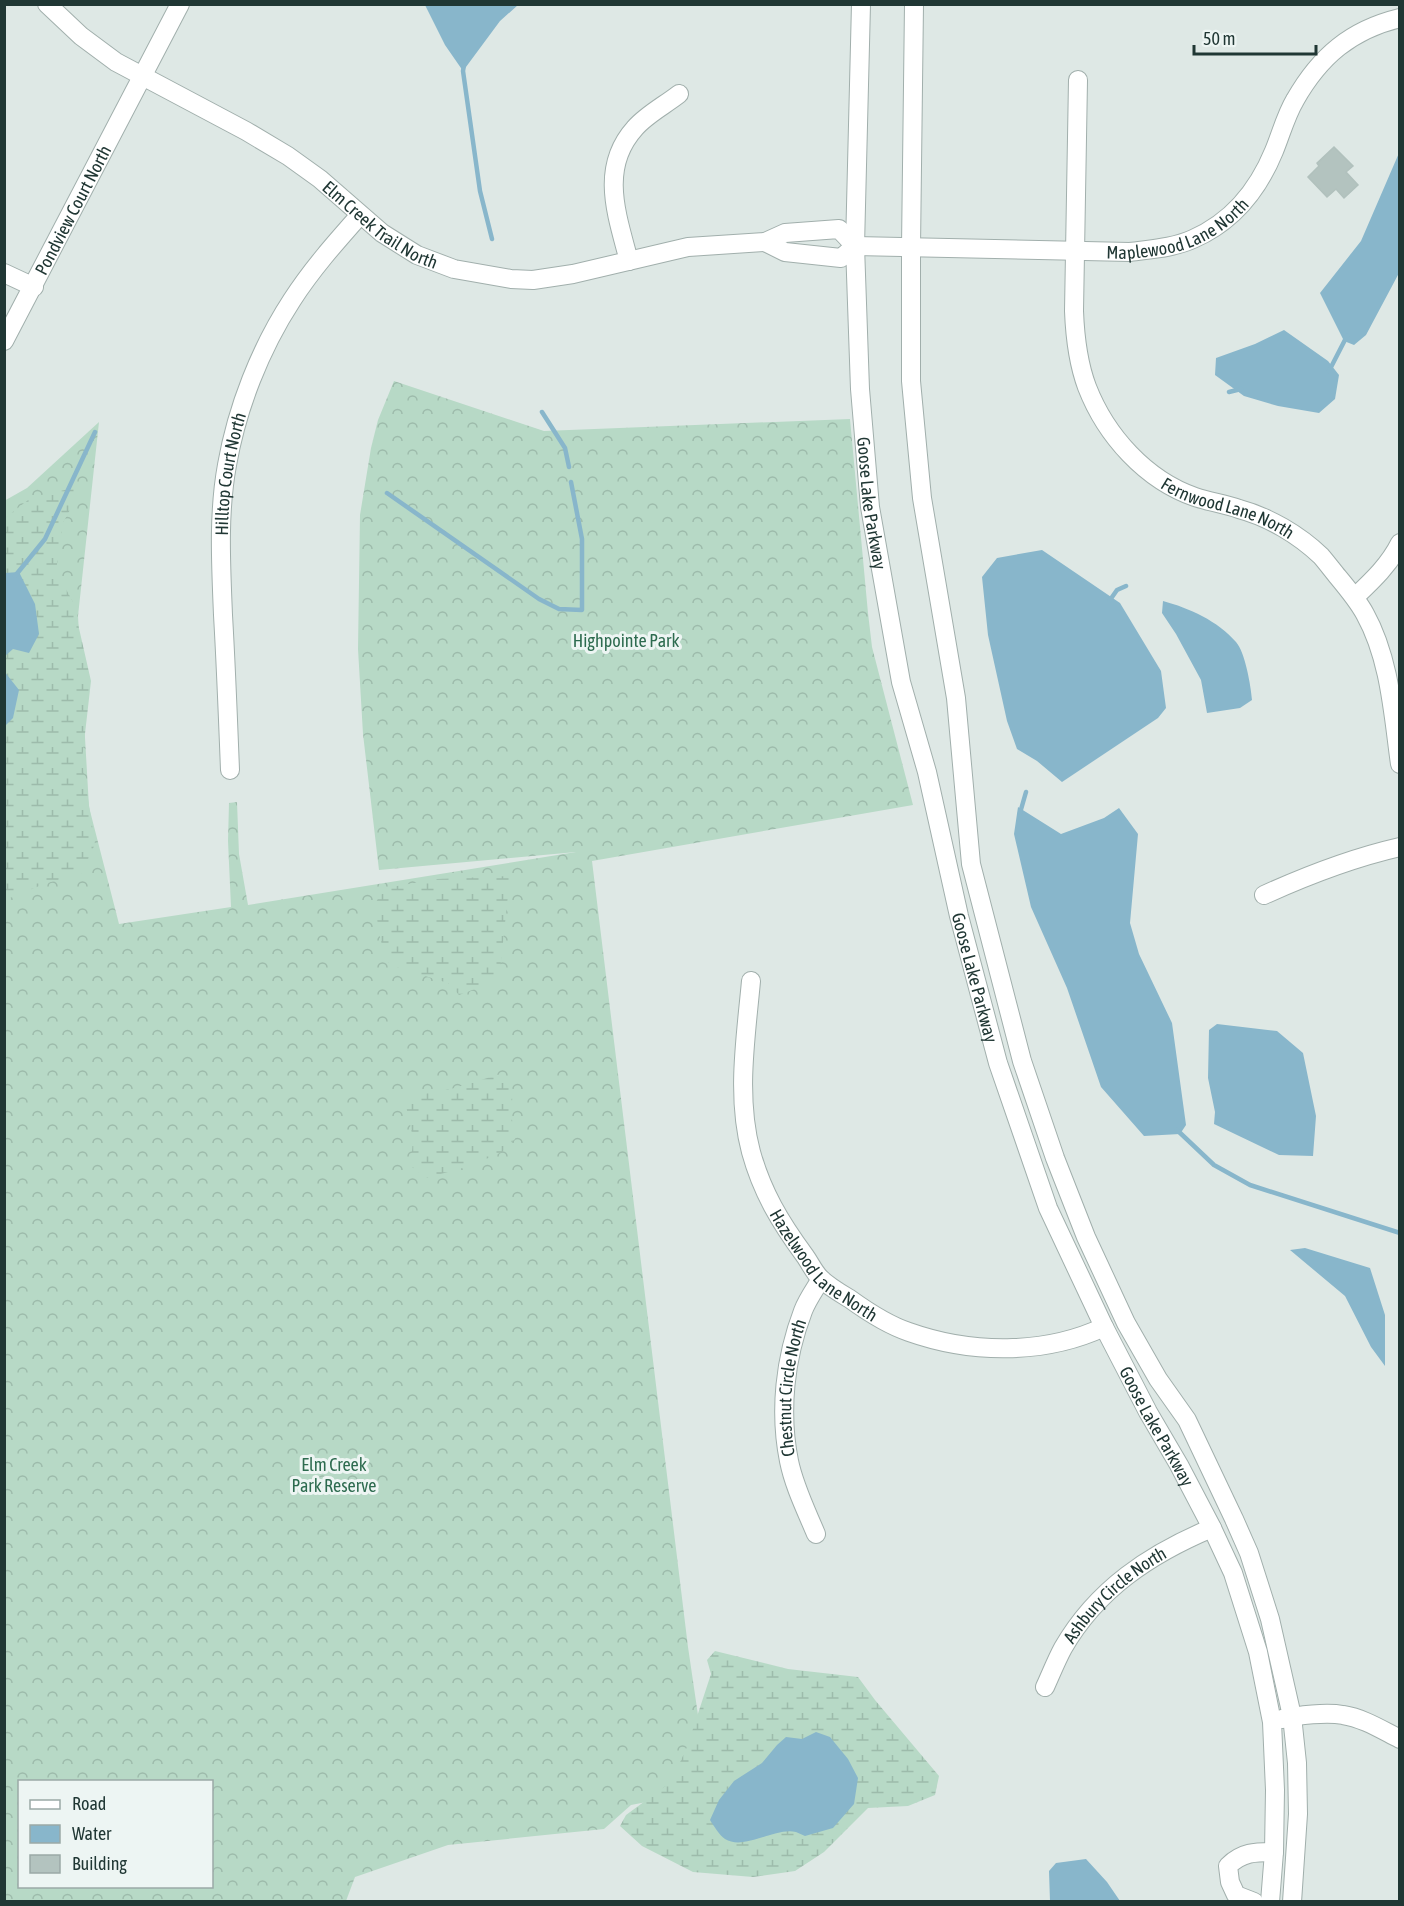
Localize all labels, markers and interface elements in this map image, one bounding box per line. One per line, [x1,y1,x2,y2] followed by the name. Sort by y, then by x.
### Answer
[1194,18,1316,56] scale bar
[1203,28,1235,49] text: 50 m
[30,141,115,278] street label: Pondview Court North
[319,176,441,272] street label: Elm Creek Trail North
[1106,194,1252,263] street label: Maplewood Lane North
[210,410,250,536] street label: Hilltop Court North
[854,436,891,571] street label: Goose Lake Parkway
[1158,473,1298,543] street label: Fernwood Lane North
[573,630,679,651] park label: Highpointe Park
[948,910,1003,1045] street label: Goose Lake Parkway
[766,1205,882,1325] street label: Hazelwood Lane North
[774,1316,810,1458] street label: Chestnut Circle North
[1116,1363,1199,1490] street label: Goose Lake Parkway
[292,1454,376,1496] park label: Elm Creek Park Reserve
[1058,1542,1170,1647] street label: Ashbury Circle North
[18,1780,213,1888] legend
[72,1793,106,1814] text: Road
[72,1823,112,1844] text: Water
[72,1853,127,1874] text: Building

